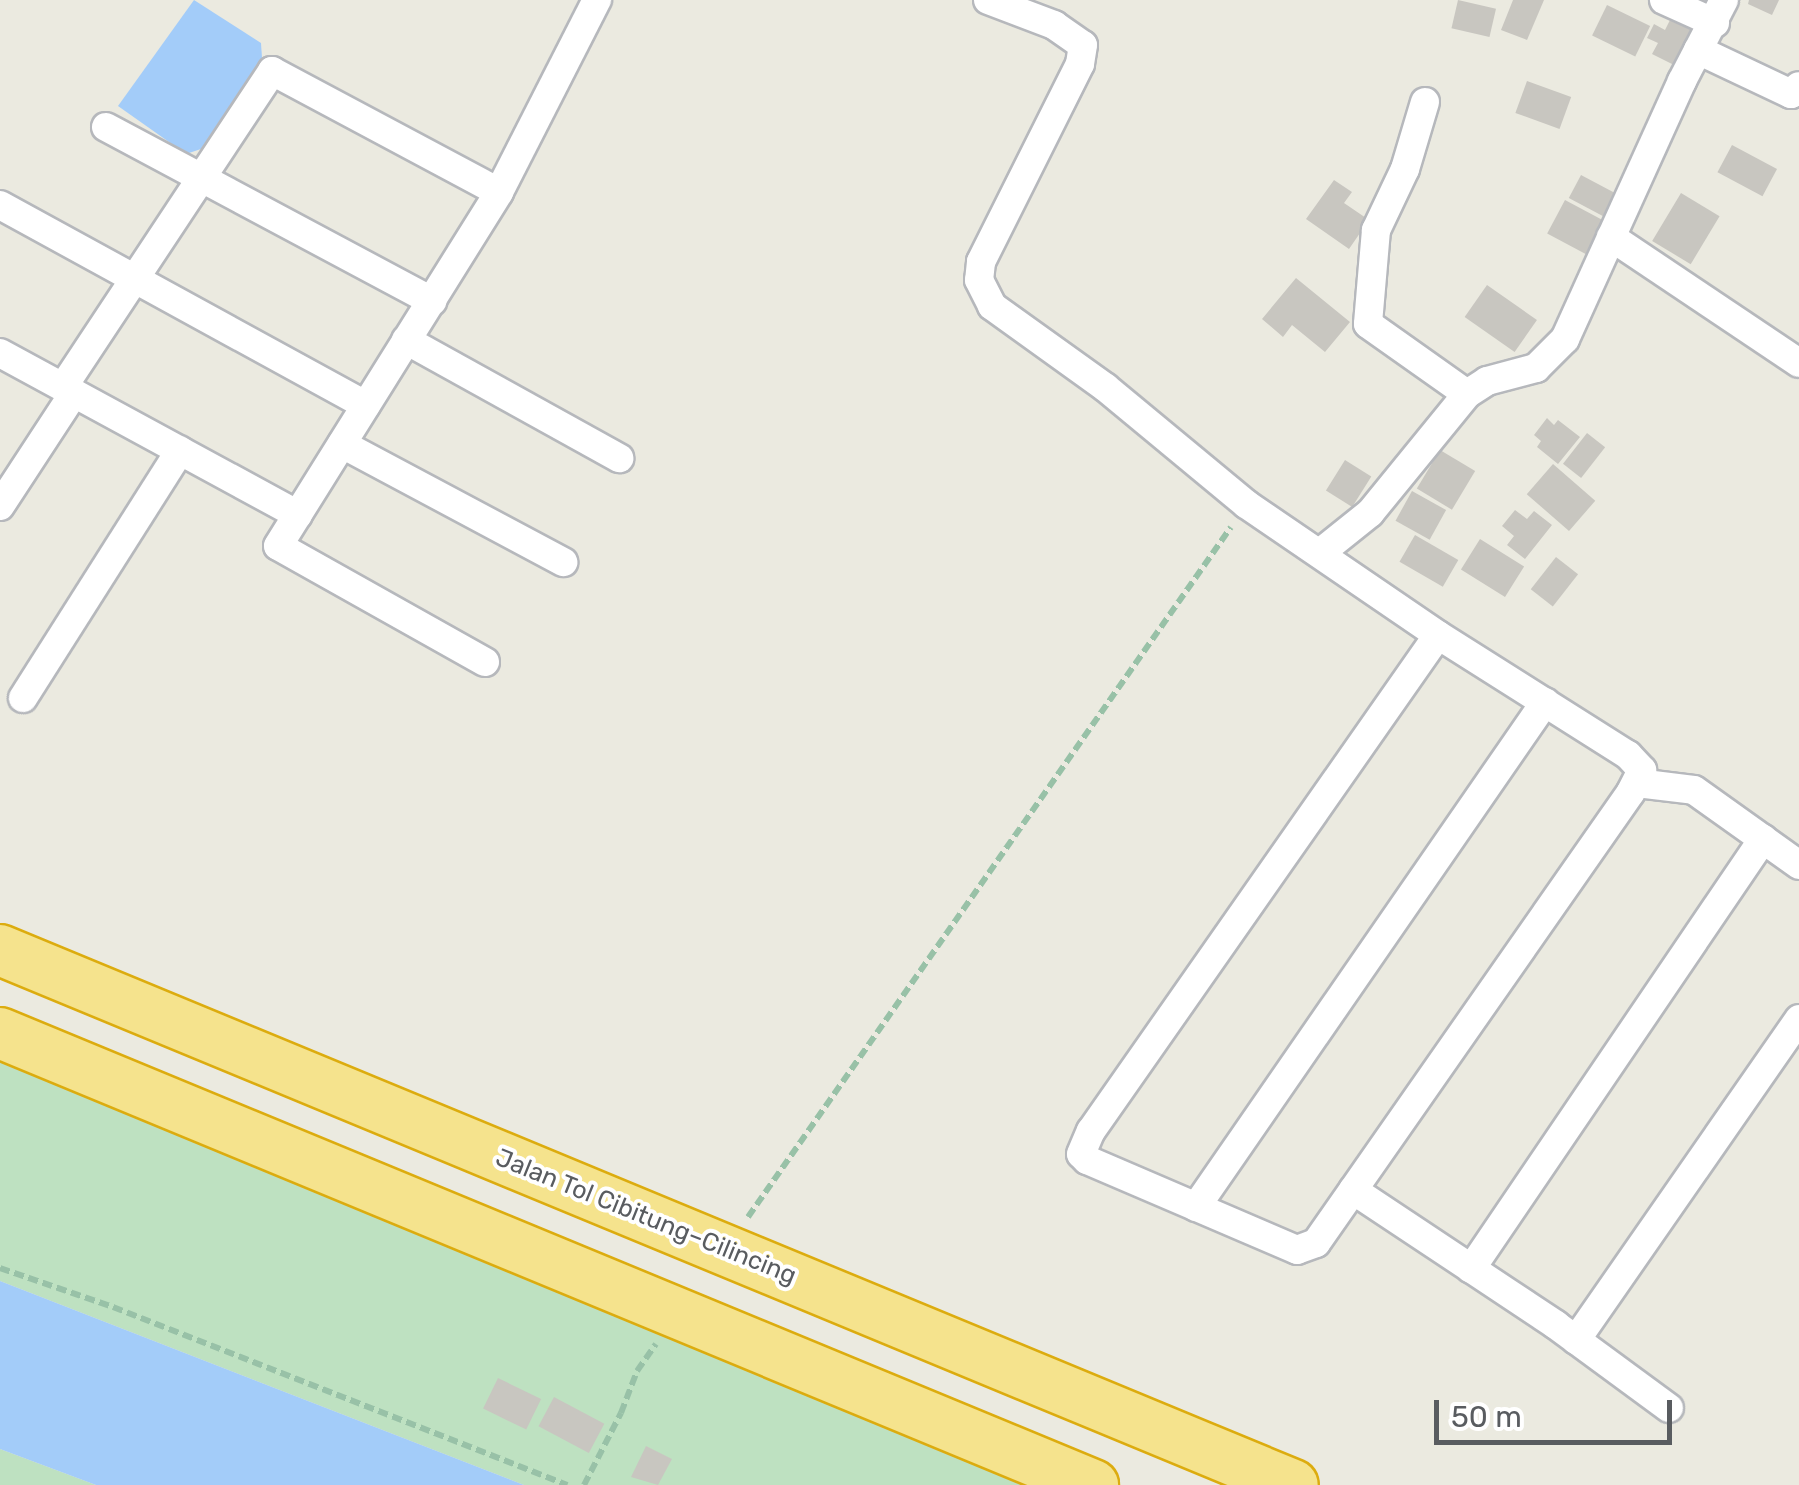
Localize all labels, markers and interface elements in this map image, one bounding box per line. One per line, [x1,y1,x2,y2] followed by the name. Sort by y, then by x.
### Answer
[491,1143,801,1291] street label: Jalan Tol Cibitung–Cilincing
[1439,1380,1676,1442] scale bar
[1451,1399,1522,1435] text: 50 m

